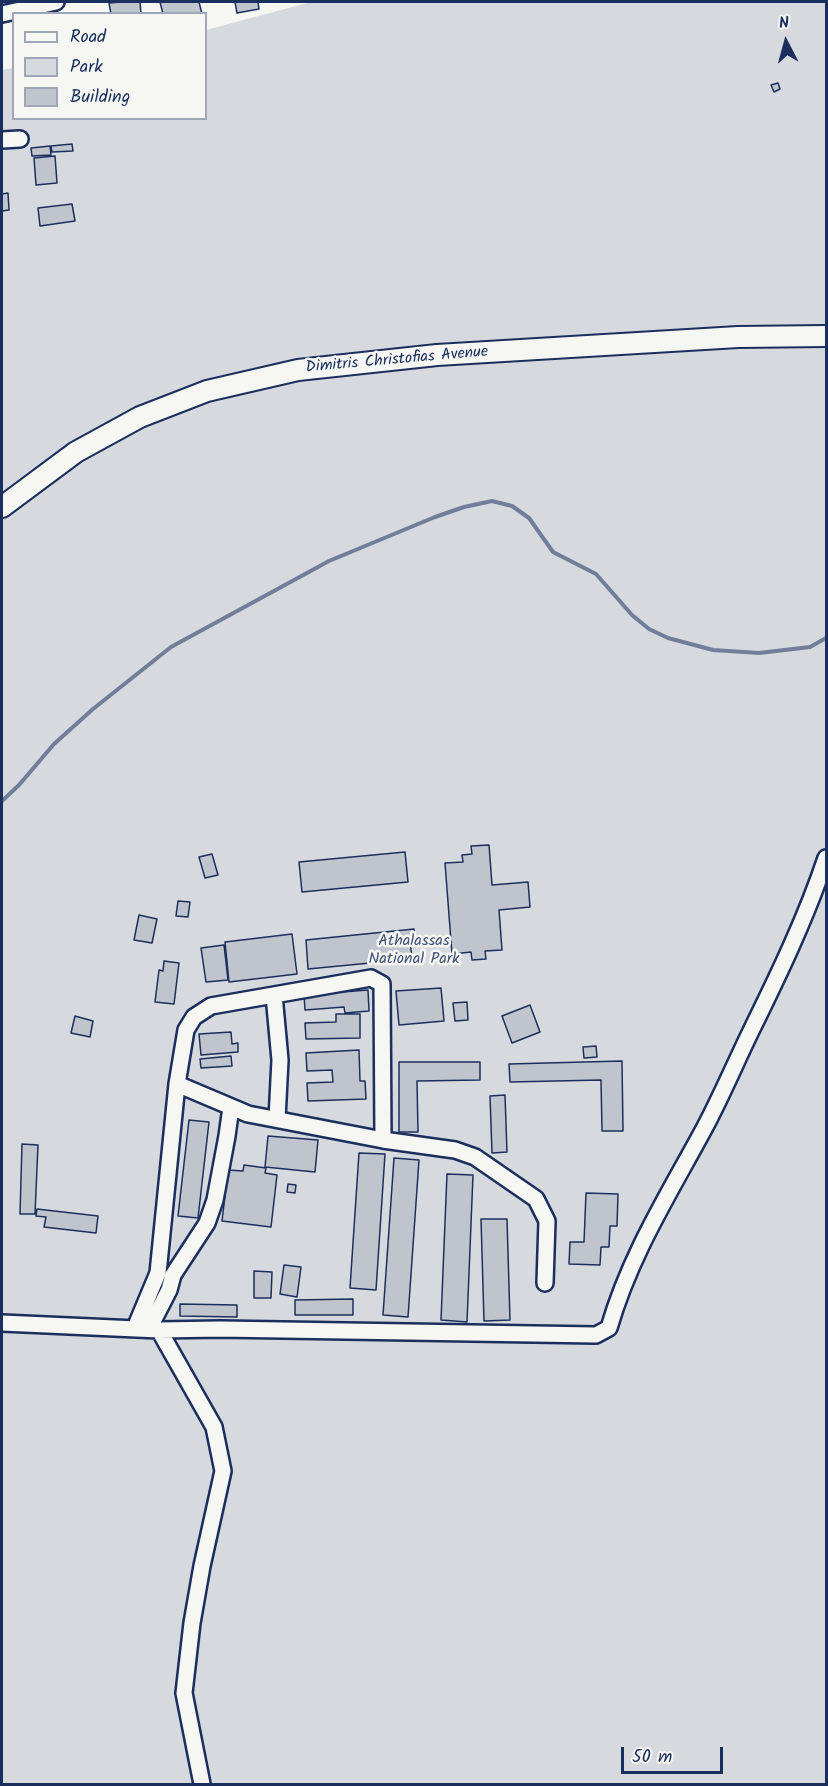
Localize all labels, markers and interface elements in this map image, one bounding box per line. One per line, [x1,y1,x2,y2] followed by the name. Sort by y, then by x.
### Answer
[778,11,790,37] text: N
[12,12,207,120] legend
[756,12,816,72] north arrow
[70,23,106,52] text: Road
[70,53,103,82] text: Park
[70,83,130,112] text: Building
[305,343,489,379] street label: Dimitris Christofias Avenue
[369,932,459,970] park label: Athalassas National Park
[624,1735,726,1773] scale bar
[632,1743,672,1772] text: 50 m

